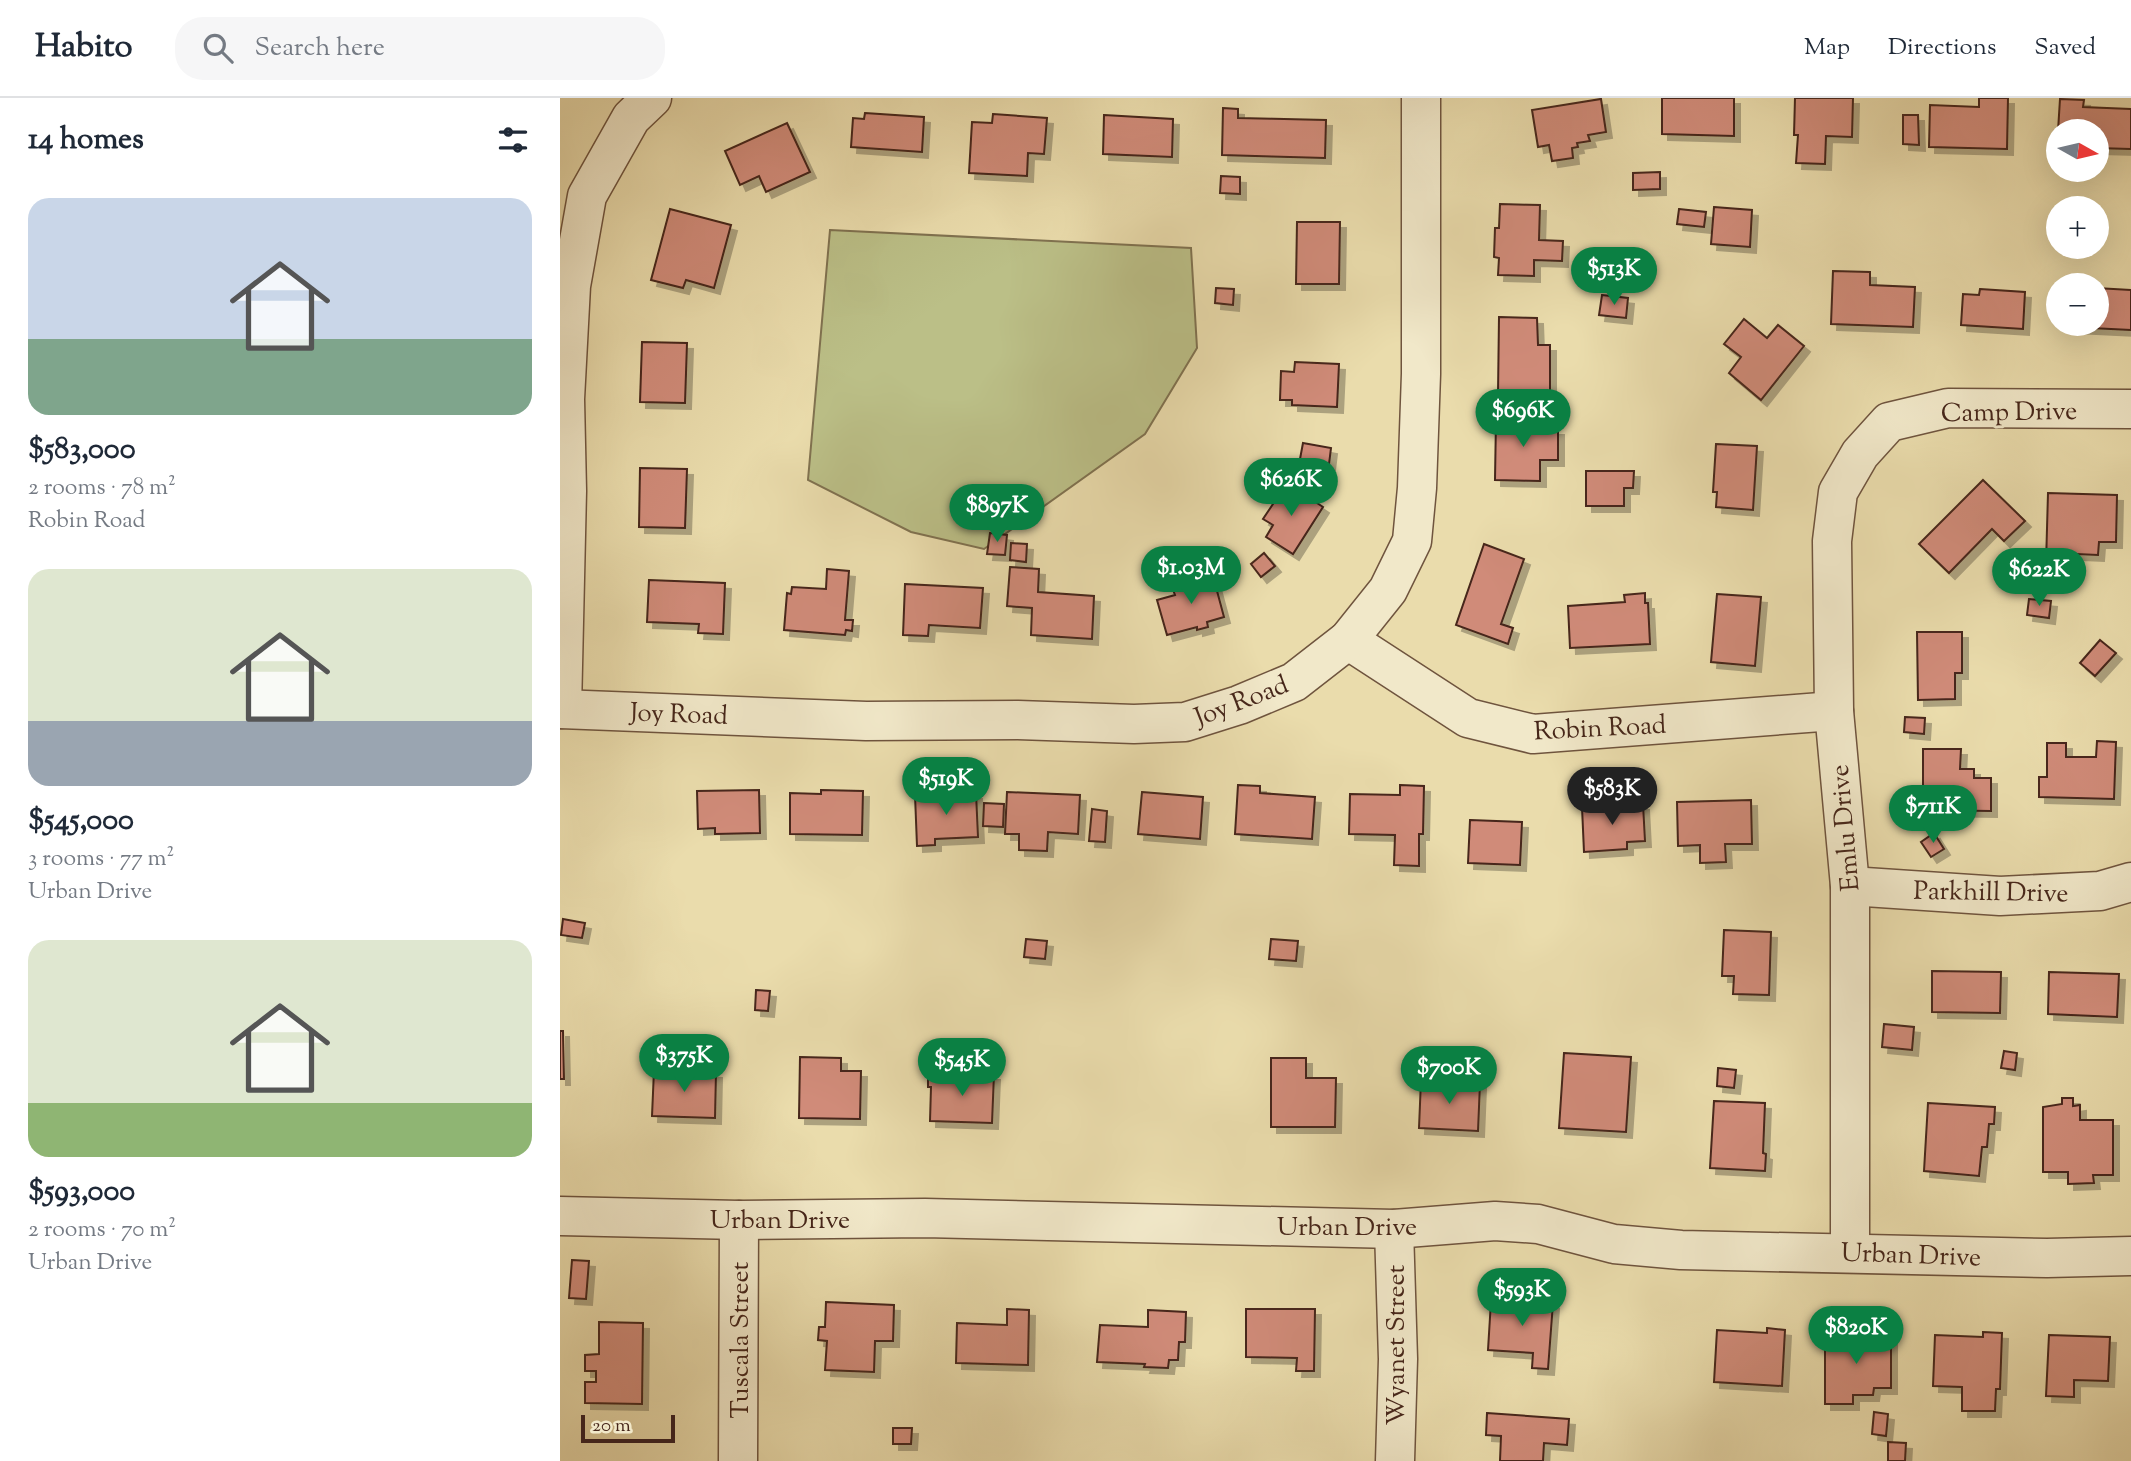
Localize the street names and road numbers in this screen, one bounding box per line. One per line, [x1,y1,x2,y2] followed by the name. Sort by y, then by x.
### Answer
[1941,394,2078,433] street label: Camp Drive
[1188,667,1295,738] street label: Joy Road
[627,695,729,736] street label: Joy Road
[1533,708,1668,751] street label: Robin Road
[1823,763,1870,893] street label: Emlu Drive
[1913,874,2069,913] street label: Parkhill Drive
[710,1203,850,1240] street label: Urban Drive
[1277,1210,1417,1247] street label: Urban Drive
[1840,1236,1982,1277] street label: Urban Drive
[723,1261,760,1418] street label: Tuscala Street
[1379,1264,1416,1425] street label: Wyanet Street

